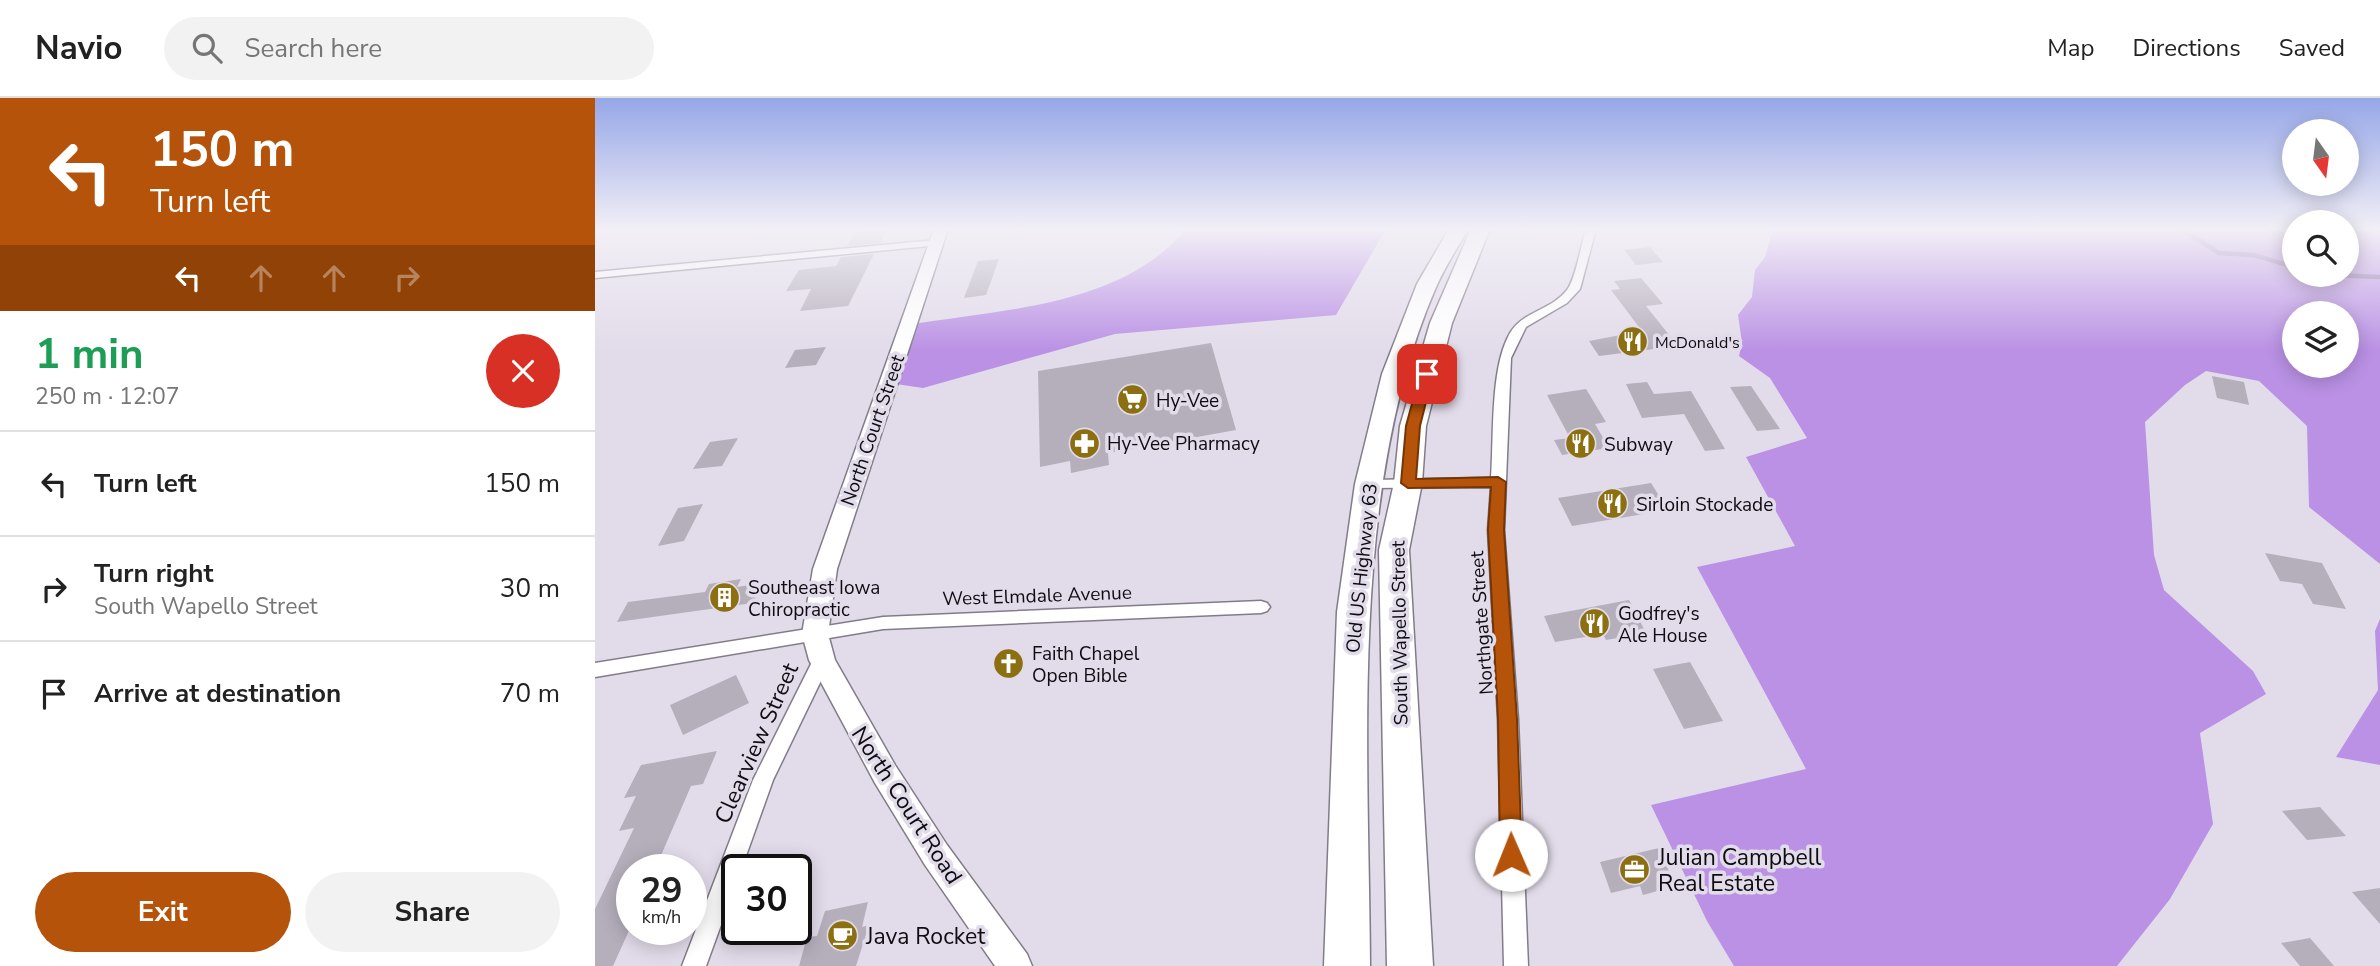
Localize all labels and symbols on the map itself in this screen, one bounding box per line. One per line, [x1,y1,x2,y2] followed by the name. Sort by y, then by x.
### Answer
[2282,119,2359,196] north arrow
[1615,325,1649,359] restaurant icon: McDonald's
[1655,332,1740,354] place label: McDonald's
[1397,344,1457,404] pin
[835,351,911,509] street label: North Court Street
[1116,383,1150,417] supermarket icon: Hy-Vee
[1156,388,1219,414] place label: Hy-Vee
[1067,426,1101,460] pharmacy icon: Hy-Vee Pharmacy
[1564,427,1598,461] restaurant icon: Subway
[1107,431,1260,457] place label: Hy-Vee Pharmacy
[1604,432,1673,458] place label: Subway
[1340,482,1384,654] street label: Old US Highway 63
[1596,487,1630,521] restaurant icon: Sirloin Stockade
[1636,492,1773,518] place label: Sirloin Stockade
[1385,540,1415,726] street label: South Wapello Street
[1464,550,1500,696] street label: Northgate Street
[748,575,880,623] place label: Southeast Iowa Chiropractic
[942,580,1132,612] street label: West Elmdale Avenue
[708,581,742,615] building icon: Southeast Iowa Chiropractic
[1618,601,1707,649] place label: Godfrey's Ale House
[1578,607,1612,641] restaurant icon: Godfrey's Ale House
[1032,641,1140,689] place label: Faith Chapel Open Bible
[992,647,1026,681] church icon: Faith Chapel Open Bible
[707,657,806,828] street label: Clearview Street
[844,720,969,890] street label: North Court Road
[1474,818,1548,892] position arrow
[1657,842,1822,899] place label: Julian Campbell Real Estate
[1618,853,1652,887] office icon: Julian Campbell Real Estate
[721,854,812,945] speed limit sign: 30
[826,919,860,953] cafe icon: Java Rocket
[865,921,986,952] place label: Java Rocket

